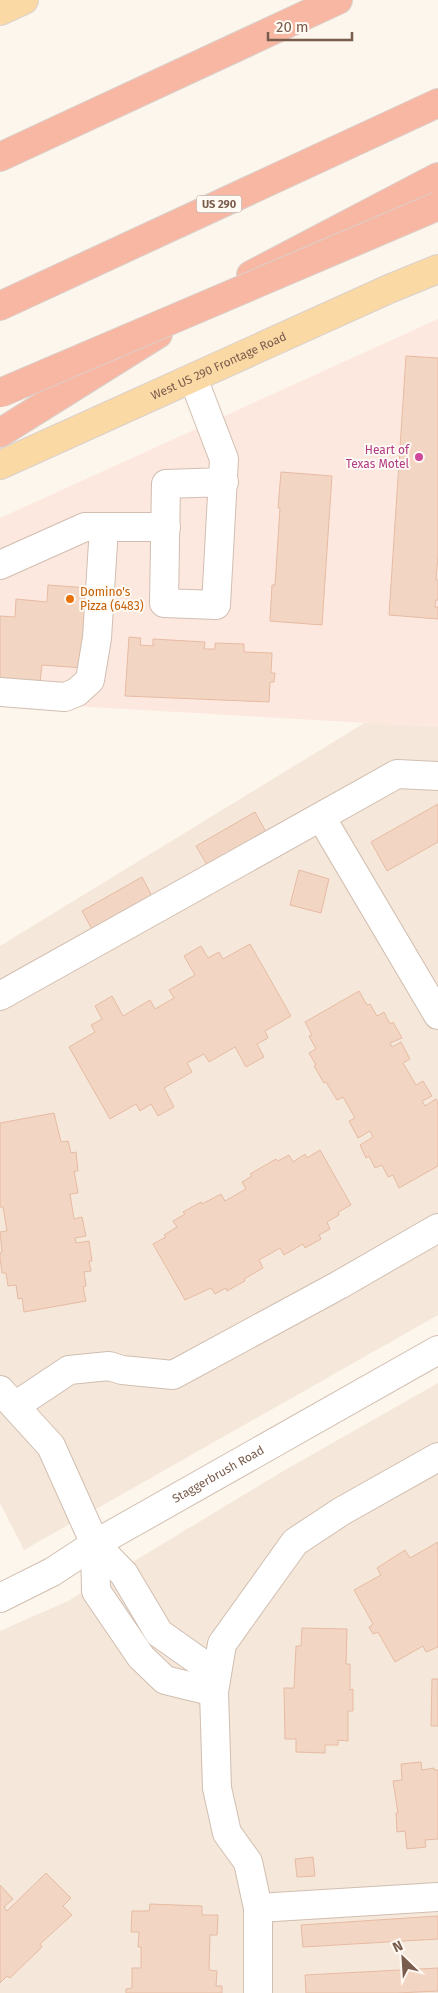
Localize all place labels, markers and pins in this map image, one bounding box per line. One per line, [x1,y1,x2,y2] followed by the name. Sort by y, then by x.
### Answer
[346,443,410,471] place label: Heart of Texas Motel
[413,451,425,463] marker: Heart of Texas Motel
[80,585,144,613] place label: Domino's Pizza (6483)
[64,593,76,605] marker: Domino's Pizza (6483)

